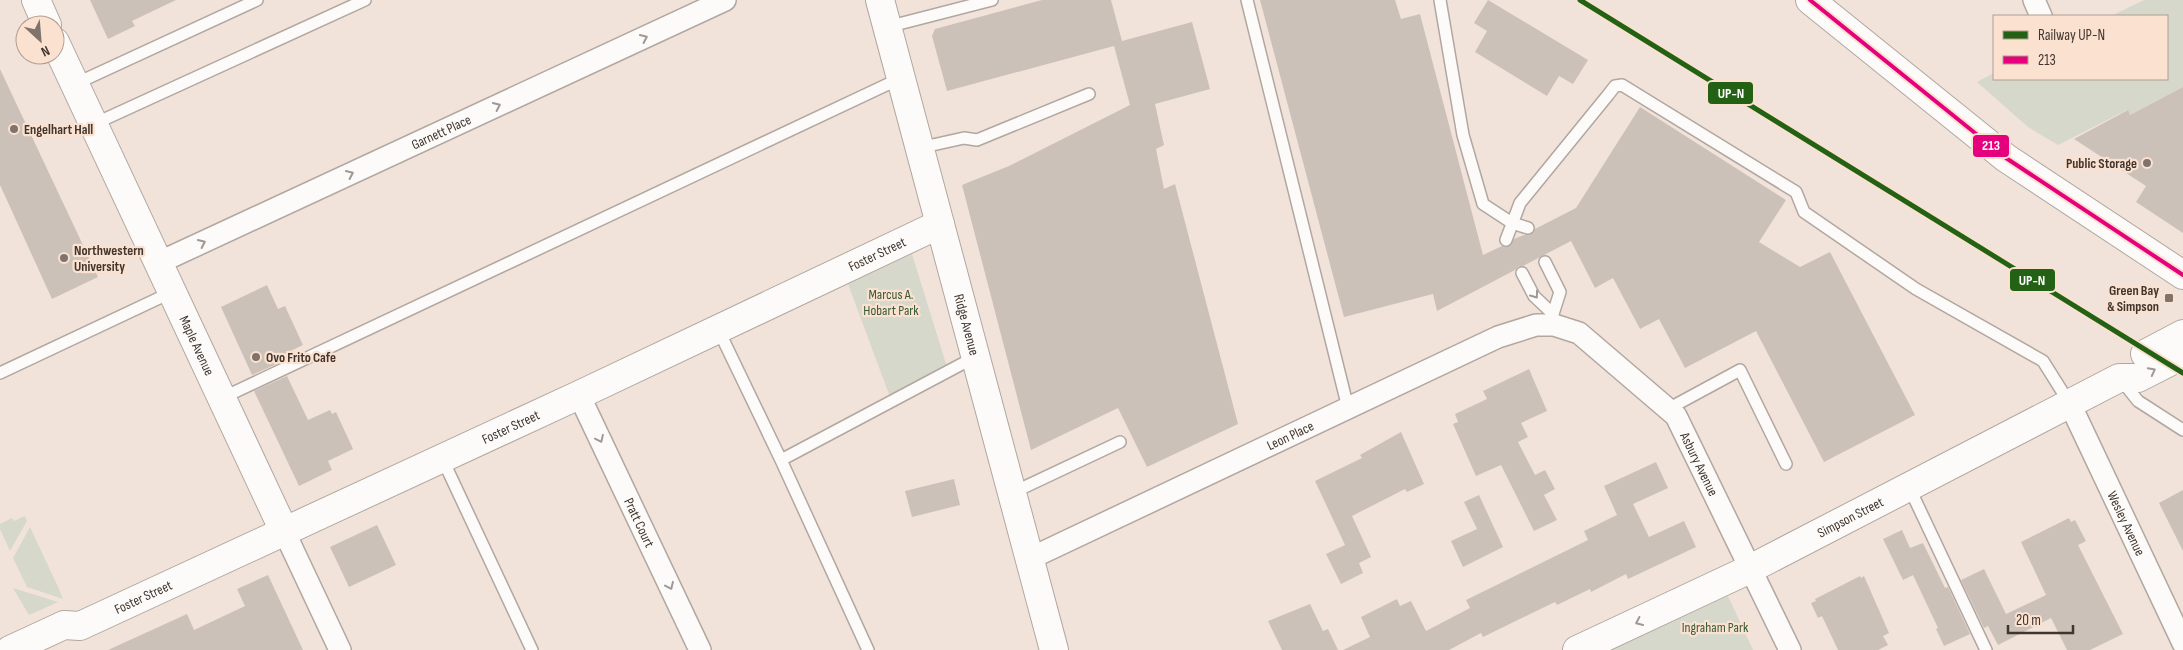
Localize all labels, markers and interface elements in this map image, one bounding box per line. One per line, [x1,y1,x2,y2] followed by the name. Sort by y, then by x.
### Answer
[15,15,65,65] north arrow
[1993,15,2168,80] legend
[2038,26,2105,45] text: Railway UP-N
[639,33,648,44] one-way arrow
[38,42,53,61] text: N
[2038,51,2056,70] text: 213
[1707,81,1754,105] line badge: UP-N
[1718,85,1744,102] text: UP-N
[492,102,501,112] one-way arrow
[409,111,474,153] street label: Garnett Place
[24,121,93,138] place label: Engelhart Hall
[8,123,20,135] marker: Engelhart Hall
[1972,134,2010,158] line badge: 213
[1982,137,2000,154] text: 213
[2066,155,2137,172] place label: Public Storage
[2141,157,2153,169] marker: Public Storage
[345,170,354,181] one-way arrow
[845,233,908,275] street label: Foster Street
[197,239,206,249] one-way arrow
[74,242,144,275] place label: Northwestern University
[58,252,70,264] marker: Northwestern University
[2009,268,2056,292] line badge: UP-N
[2019,272,2045,289] text: UP-N
[2107,282,2159,315] place label: Green Bay & Simpson
[863,286,919,319] park label: Marcus A. Hobart Park
[1529,289,1538,299] one-way arrow
[951,292,983,357] street label: Ridge Avenue
[2163,292,2175,304] marker: Green Bay & Simpson
[176,313,218,378] street label: Maple Avenue
[266,349,336,366] place label: Ovo Frito Cafe
[250,351,262,363] marker: Ovo Frito Cafe
[2147,367,2156,377] one-way arrow
[479,406,542,447] street label: Foster Street
[1264,417,1316,454] street label: Leon Place
[1676,428,1722,499] street label: Asbury Avenue
[594,434,604,443] one-way arrow
[2104,488,2149,558] street label: Wesley Avenue
[1814,493,1886,541] street label: Simpson Street
[620,495,658,550] street label: Pratt Court
[111,576,175,617] street label: Foster Street
[663,581,674,590] one-way arrow
[2008,602,2073,634] scale bar
[2016,611,2041,630] text: 20 m
[1635,615,1644,626] one-way arrow
[1682,619,1749,636] park label: Ingraham Park

